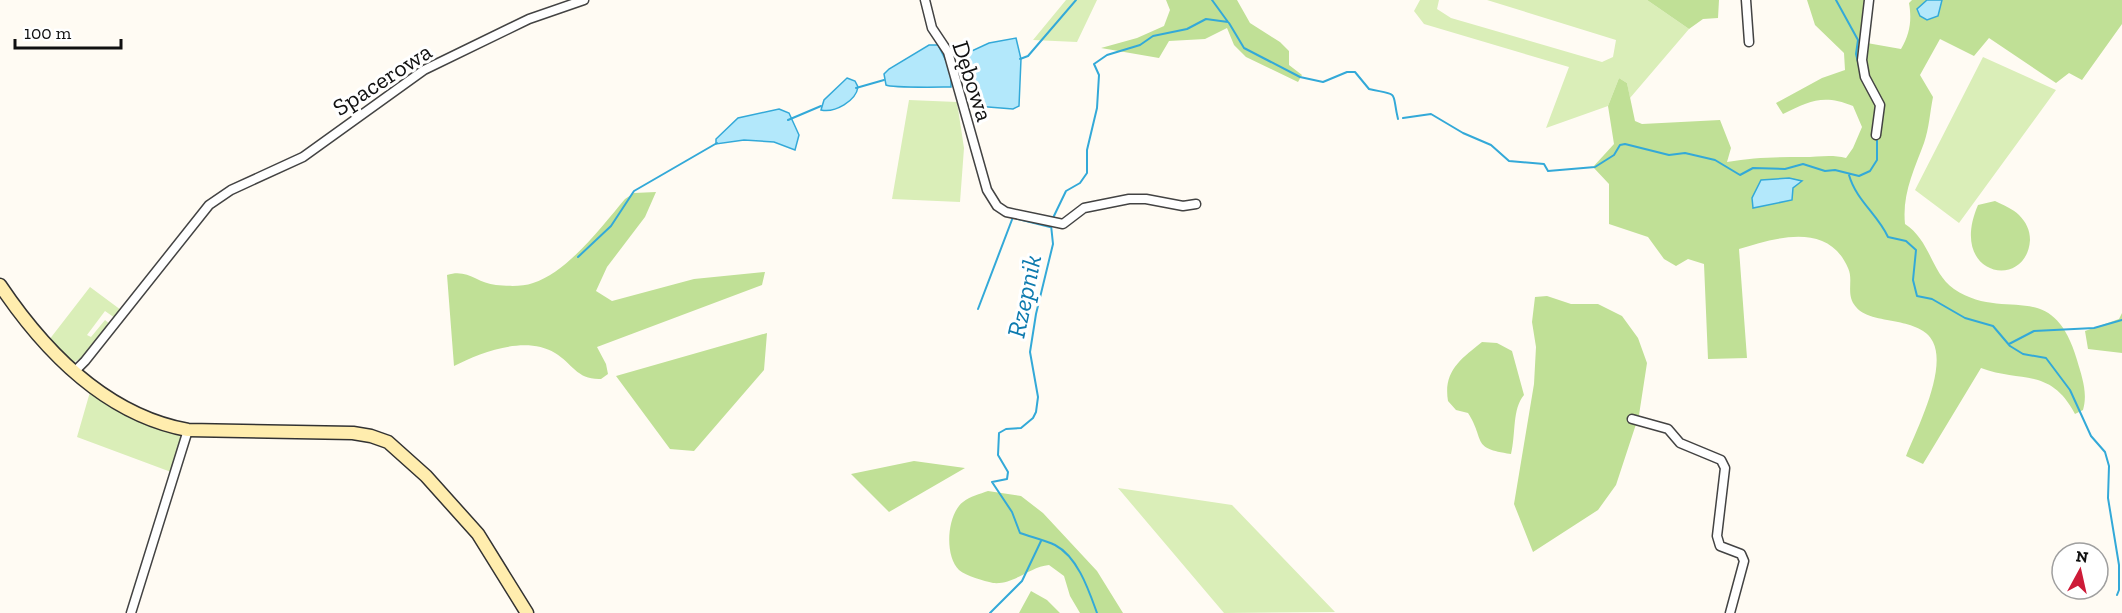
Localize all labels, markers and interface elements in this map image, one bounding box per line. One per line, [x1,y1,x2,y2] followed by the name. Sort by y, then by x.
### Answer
[15,12,122,50] scale bar
[24,22,72,44] text: 100 m
[327,36,437,122] street label: Spacerowa
[946,37,1000,125] street label: Dębowa
[1000,252,1048,340] water label: Rzepnik
[2050,541,2110,601] north arrow
[2075,546,2089,567] text: N

